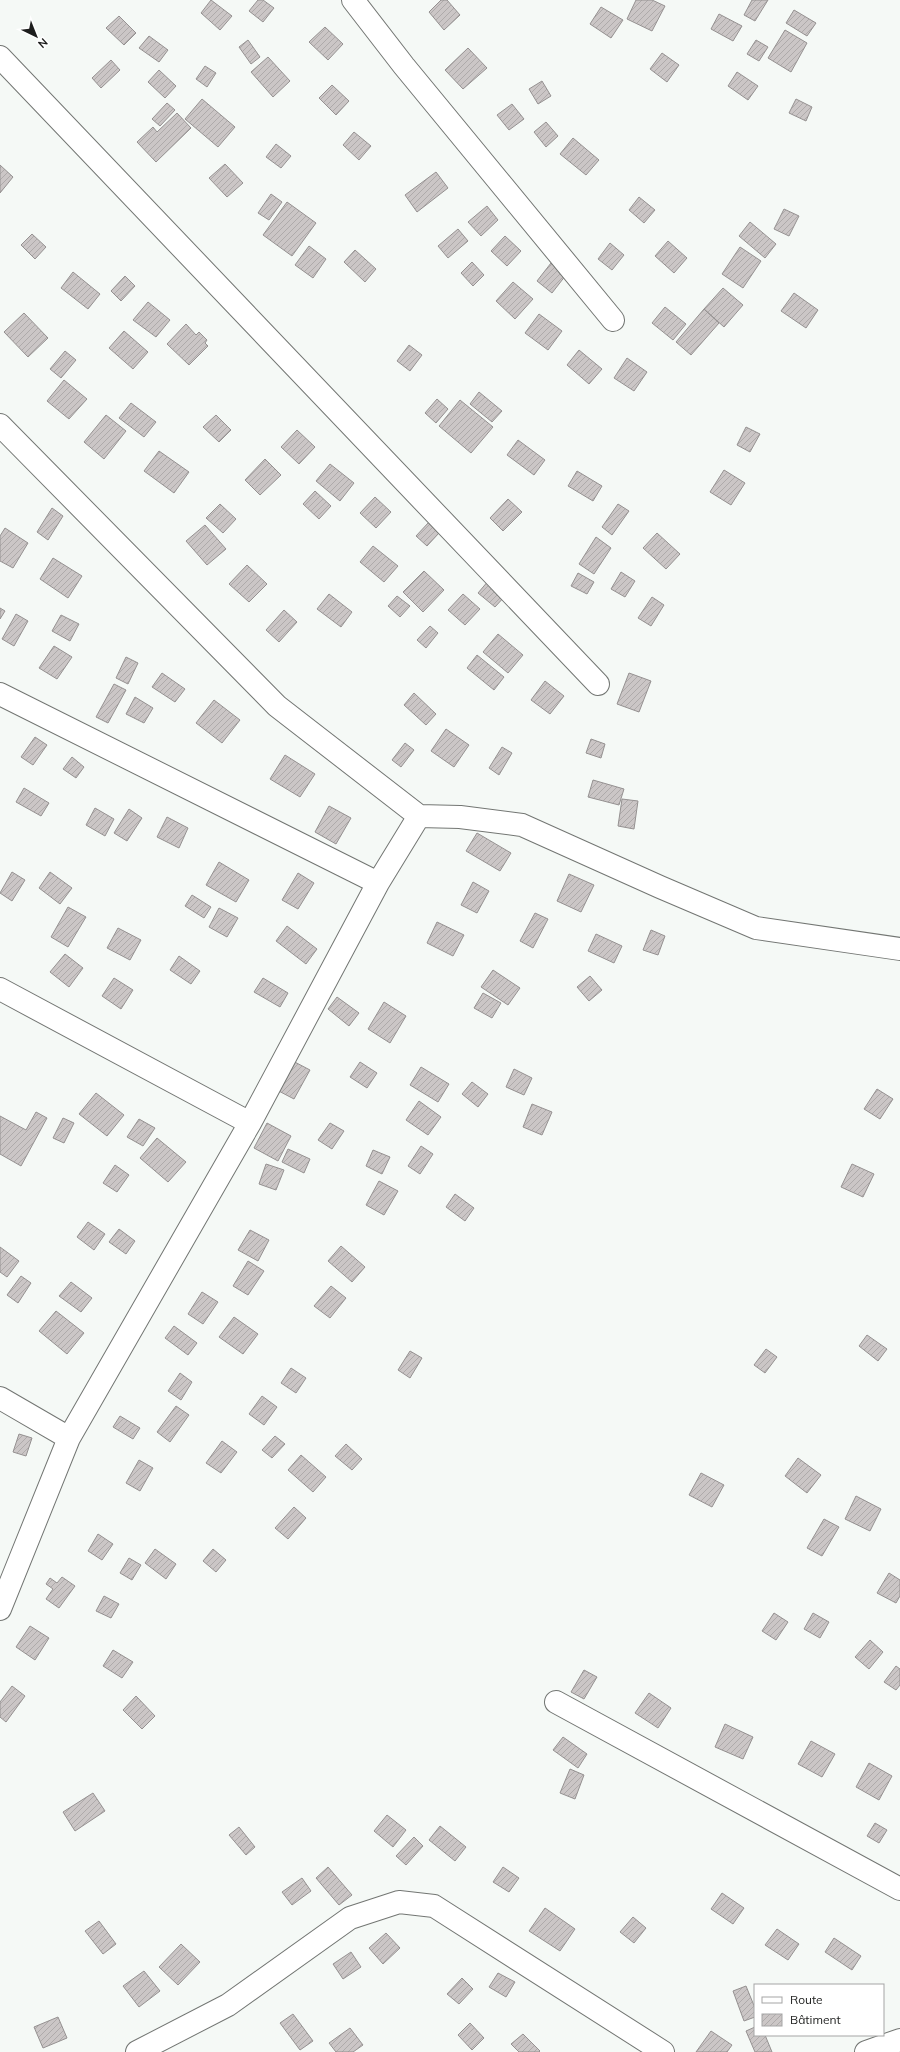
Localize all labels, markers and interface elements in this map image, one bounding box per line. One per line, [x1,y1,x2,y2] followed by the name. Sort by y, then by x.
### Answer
[16,16,56,56] north arrow
[35,35,51,51] text: N
[754,1984,884,2036] legend
[790,1992,823,2007] text: Route
[790,2012,841,2027] text: Bâtiment

